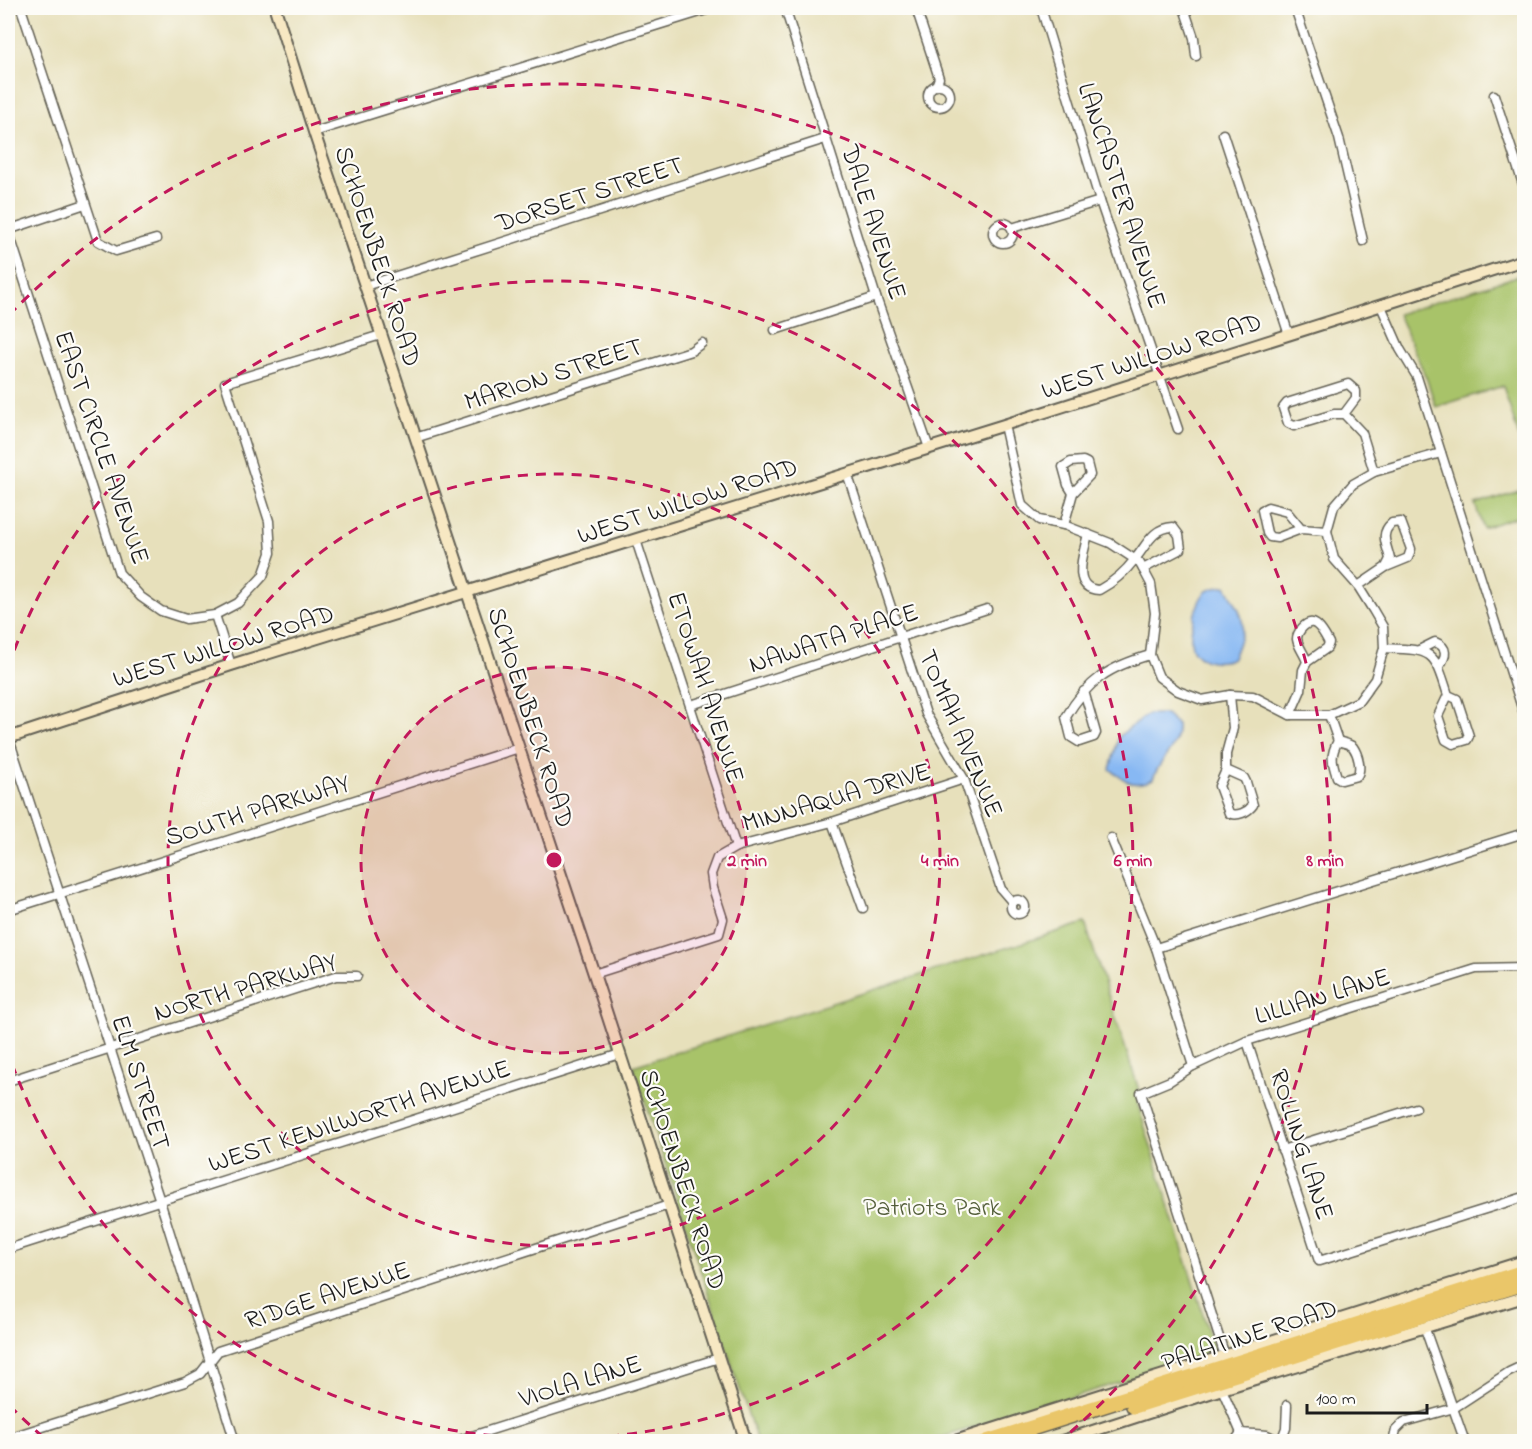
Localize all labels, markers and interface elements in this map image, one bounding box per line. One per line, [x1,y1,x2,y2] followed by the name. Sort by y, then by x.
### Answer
[1066,78,1175,314] street label: LANCASTER AVENUE
[829,140,915,305] street label: DALE AVENUE
[323,142,430,372] street label: SCHOENBECK ROAD
[490,148,689,244] street label: DORSET STREET
[1037,304,1267,411] street label: WEST WILLOW ROAD
[42,326,158,570] street label: EAST CIRCLE AVENUE
[460,329,648,423] street label: MARION STREET
[573,449,803,556] street label: WEST WILLOW ROAD
[655,587,753,789] street label: ETOWAH AVENUE
[744,595,924,685] street label: NAWATA PLACE
[108,596,339,700] street label: WEST WILLOW ROAD
[476,603,583,833] street label: SCHOENBECK ROAD
[907,644,1012,824] street label: TOMAH AVENUE
[738,754,936,844] street label: MINNAQUA DRIVE
[161,766,355,858] street label: SOUTH PARKWAY
[726,849,767,875] text: 2 min
[921,849,959,875] text: 4 min
[1114,849,1152,875] text: 6 min
[1305,849,1344,875] text: 8 min
[544,850,564,870] centre of rings
[150,945,342,1033] street label: NORTH PARKWAY
[1250,959,1395,1037] street label: LILLIAN LANE
[99,1010,179,1155] street label: ELM STREET
[204,1051,516,1185] street label: WEST KENILWORTH AVENUE
[628,1065,735,1295] street label: SCHOENBECK ROAD
[1258,1065,1342,1225] street label: ROLLING LANE
[863,1190,1002,1228] park label: Patriots Park
[240,1252,416,1341] street label: RIDGE AVENUE
[1157,1291,1343,1383] street label: PALATINE ROAD
[514,1346,647,1420] street label: VIOLA LANE
[1307,1377,1427,1415] scale bar
[1316,1387,1356,1413] text: 100 m

